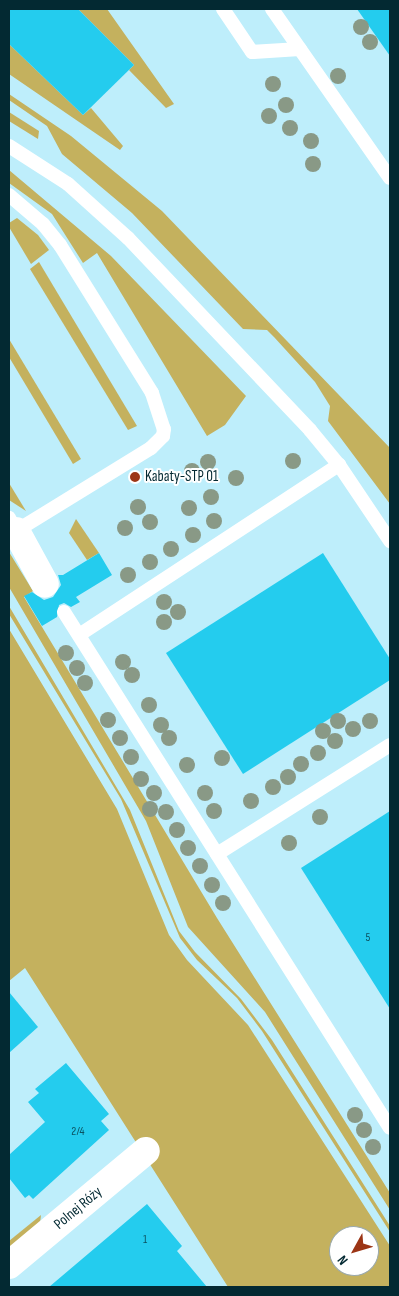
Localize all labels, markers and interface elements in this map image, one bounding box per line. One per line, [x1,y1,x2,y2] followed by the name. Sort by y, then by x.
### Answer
[145,468,218,486] place label: Kabaty-STP 01
[129,471,141,483] marker: Kabaty-STP 01
[366,931,370,945] house number: 5
[71,1125,85,1139] house number: 2/4
[50,1183,106,1233] street label: Polnej Róży
[329,1226,379,1276] north arrow
[143,1233,147,1247] house number: 1
[334,1252,352,1268] text: N

